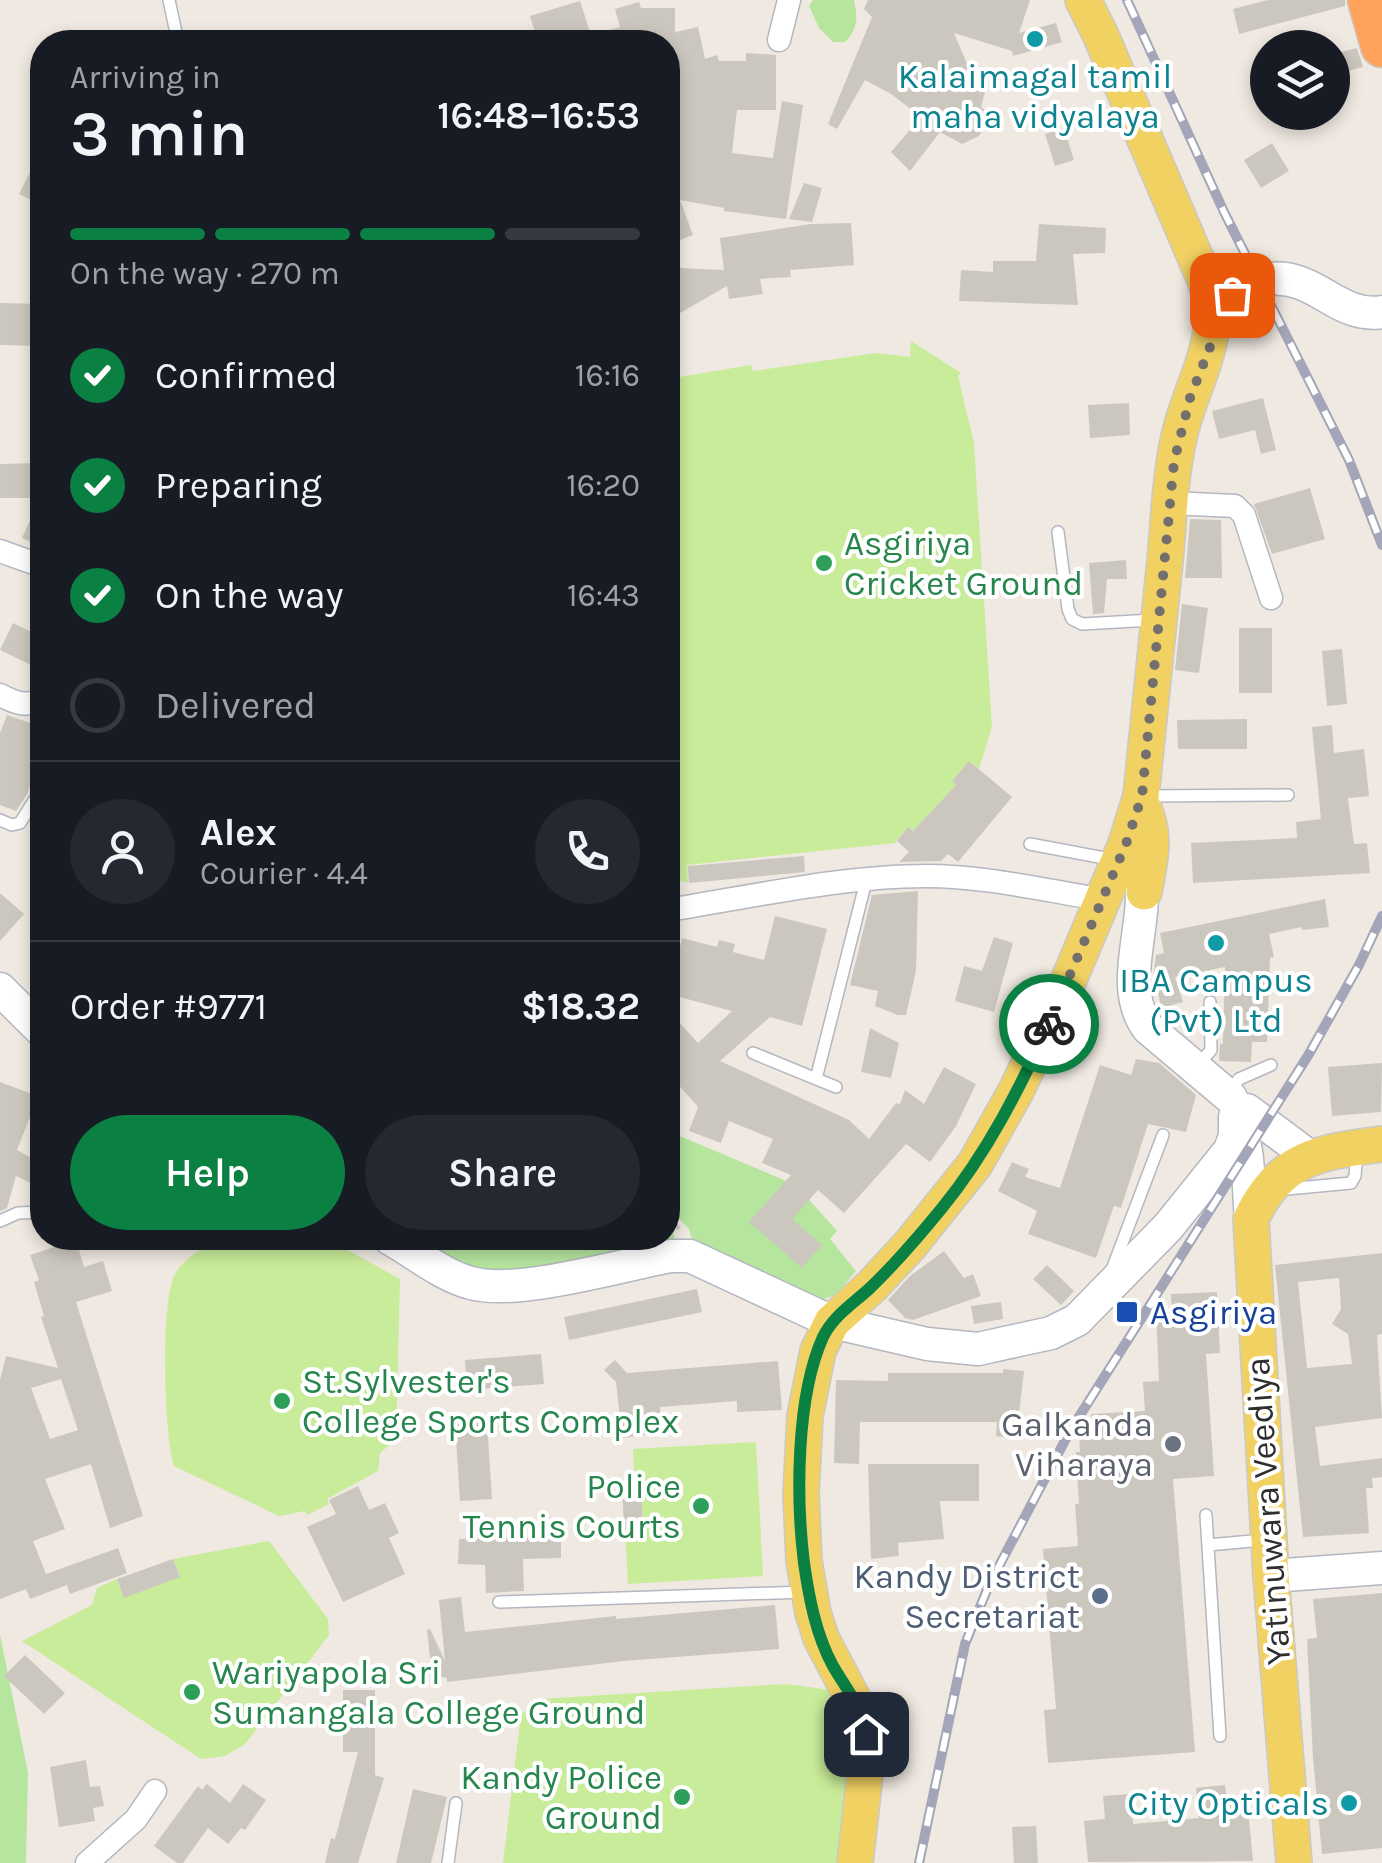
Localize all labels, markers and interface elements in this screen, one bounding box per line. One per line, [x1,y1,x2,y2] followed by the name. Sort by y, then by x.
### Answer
[1024,28,1046,50] marker: Kalaimagal tamil maha vidyalaya
[1250,30,1350,130] map controls
[1250,30,1350,130] button: layers
[898,56,1172,137] place label: Kalaimagal tamil maha vidyalaya
[70,59,221,96] text: Arriving in
[437,93,640,138] text: 16:48–16:53
[70,95,248,171] text: 3 min
[1190,253,1275,338] pin
[70,255,340,292] text: On the way · 270 m
[1205,268,1260,323] icon: bag
[70,348,125,403] icon: check
[155,353,338,398] text: Confirmed
[575,357,640,394] text: 16:16
[70,458,125,513] icon: check
[155,463,322,508] text: Preparing
[566,467,640,504] text: 16:20
[844,523,1083,604] place label: Asgiriya Cricket Ground
[813,552,835,574] marker: Asgiriya Cricket Ground
[70,568,125,623] icon: check
[155,573,343,618] text: On the way
[567,577,640,614] text: 16:43
[155,683,316,728] text: Delivered
[70,799,175,904] button: person
[535,799,640,904] button: phone
[200,810,277,855] text: Alex
[200,855,368,892] text: Courier · 4.4
[1205,932,1227,954] marker: IBA Campus (Pvt) Ltd
[1119,960,1313,1041] place label: IBA Campus (Pvt) Ltd
[999,974,1099,1074] courier
[70,984,267,1029] text: Order #9771
[521,984,640,1029] text: $18.32
[1022,997,1077,1052] icon: bike
[70,1115,345,1230] button: Help
[365,1115,640,1230] button: Share
[1150,1292,1277,1333] place label: Asgiriya
[1114,1299,1140,1325] marker: Asgiriya
[1237,1356,1299,1666] street label: Yatinuwara Veediya
[302,1361,679,1442] place label: St.Sylvester's College Sports Complex
[271,1390,293,1412] marker: St.Sylvester's College Sports Complex
[1001,1404,1153,1485] place label: Galkanda Viharaya
[1162,1433,1184,1455] marker: Galkanda Viharaya
[463,1466,681,1547] place label: Police Tennis Courts
[690,1495,712,1517] marker: Police Tennis Courts
[854,1556,1080,1637] place label: Kandy District Secretariat
[1089,1585,1111,1607] marker: Kandy District Secretariat
[212,1652,645,1733] place label: Wariyapola Sri Sumangala College Ground
[181,1681,203,1703] marker: Wariyapola Sri Sumangala College Ground
[824,1692,909,1777] pin
[839,1707,894,1762] icon: home
[460,1757,662,1838] place label: Kandy Police Ground
[1127,1783,1329,1824] place label: City Opticals
[671,1786,693,1808] marker: Kandy Police Ground
[1338,1792,1360,1814] marker: City Opticals

